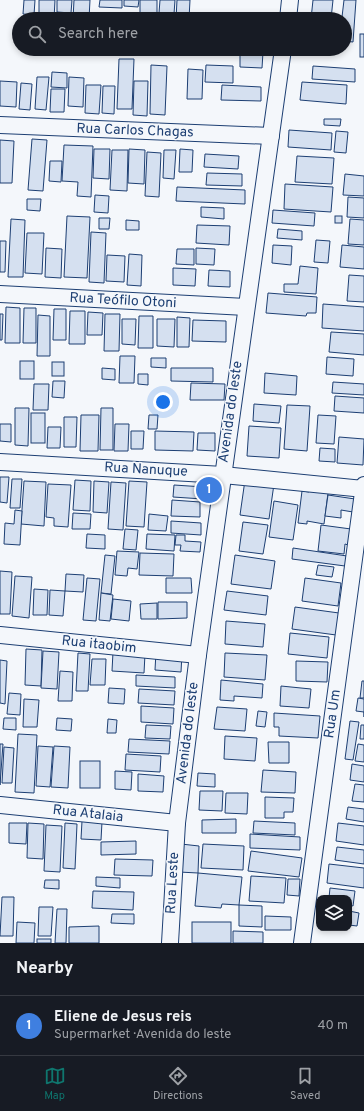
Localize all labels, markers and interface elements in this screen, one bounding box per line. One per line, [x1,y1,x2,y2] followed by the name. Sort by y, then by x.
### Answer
[12,12,352,56] search box
[26,23,48,45] icon: search
[58,25,138,44] text: Search here
[76,120,194,142] street label: Rua Carlos Chagas
[69,290,177,312] street label: Rua Teófilo Otoni
[215,360,247,464] street label: Avenida do leste
[153,392,173,412] your location
[104,459,188,481] street label: Rua Nanuque
[196,475,222,505] pin: 1
[61,633,137,657] street label: Rua itaobim
[173,681,203,785] street label: Avenida do leste
[321,688,345,740] street label: Rua Um
[52,802,124,826] street label: Rua Atalaia
[163,852,183,914] street label: Rua Leste
[316,895,352,931] map controls
[316,895,352,931] button: layers
[16,958,73,980] text: Nearby
[54,1008,192,1027] text: Eliene de Jesus reis
[26,1018,32,1034] text: 1
[318,1018,348,1034] text: 40 m
[54,1027,231,1043] text: Supermarket · Avenida do leste
[44,1065,66,1103] tab: Map
[153,1065,203,1103] tab: Directions
[290,1065,320,1103] tab: Saved

